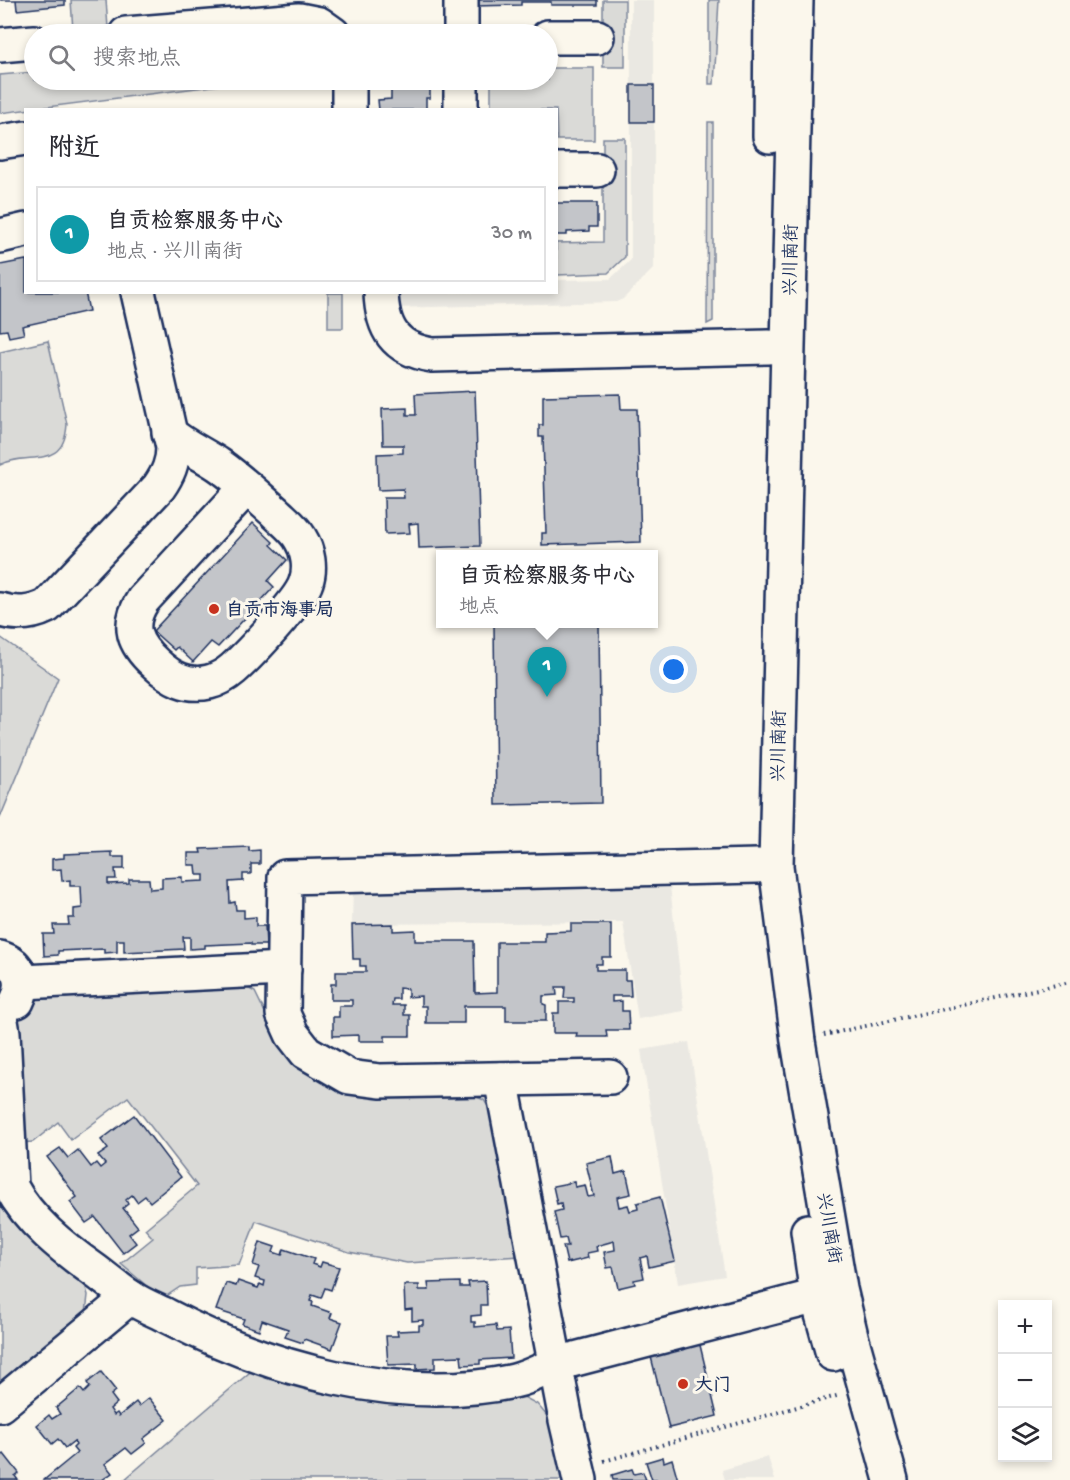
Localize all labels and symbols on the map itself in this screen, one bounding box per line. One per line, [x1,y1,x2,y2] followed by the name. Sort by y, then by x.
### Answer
[780,224,804,296] street label: 兴川南街
[226,600,334,622] place label: 自贡市海事局
[207,602,221,616] marker: 自贡市海事局
[528,648,566,697] pin: 1
[659,655,688,684] your location
[768,710,792,782] street label: 兴川南街
[811,1191,845,1266] street label: 兴川南街
[695,1375,731,1397] place label: 大门
[676,1377,690,1391] marker: 大门

